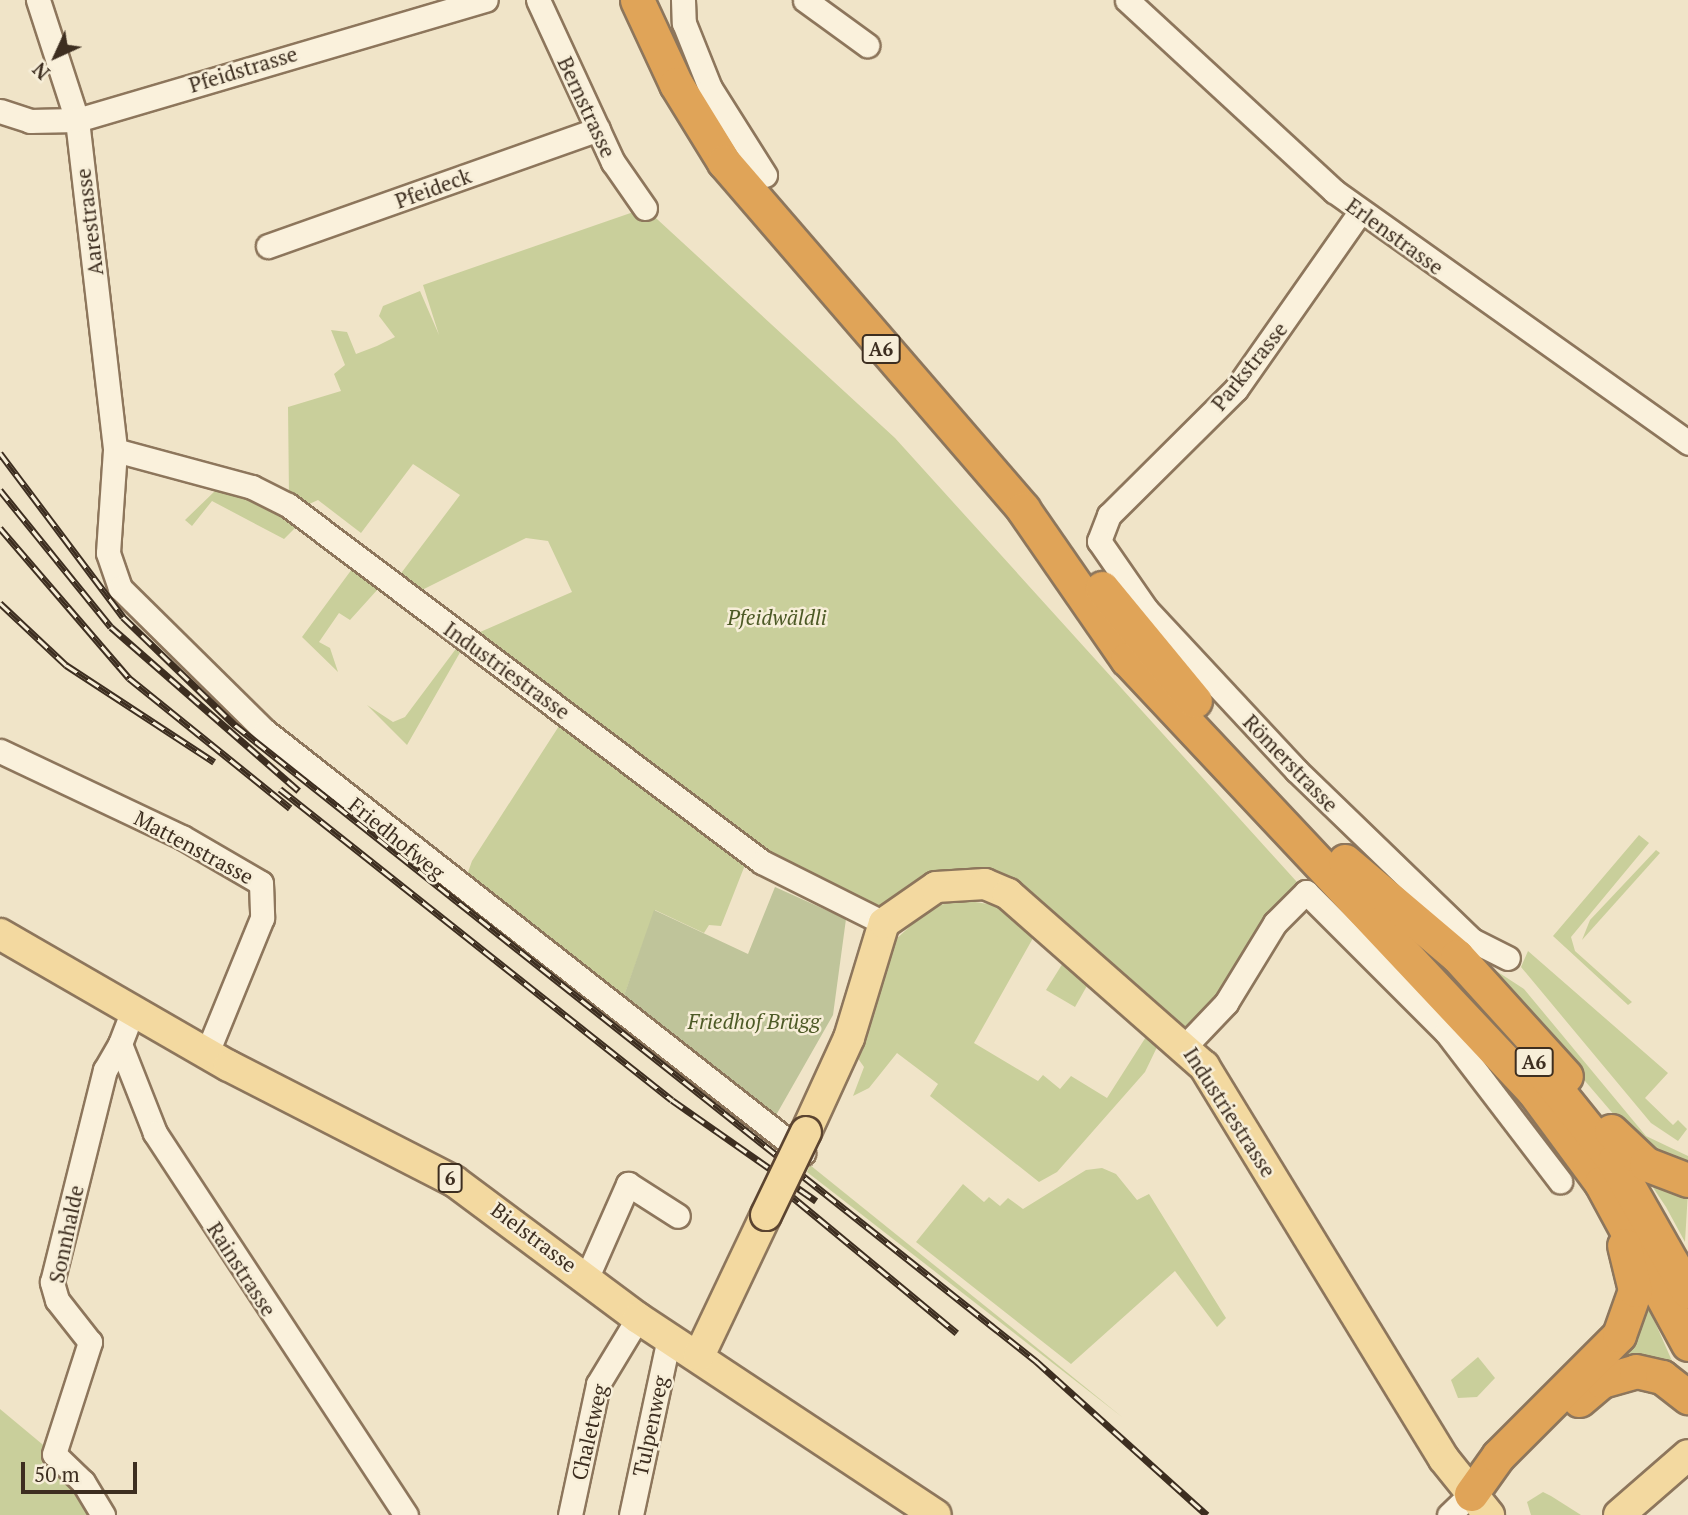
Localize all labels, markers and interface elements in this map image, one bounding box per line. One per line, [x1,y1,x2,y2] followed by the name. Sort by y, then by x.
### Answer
[21,21,91,91] north arrow
[186,41,300,97] street label: Pfeidstrasse
[553,53,621,161] street label: Bernstrasse
[27,57,55,85] text: N
[392,163,474,213] street label: Pfeideck
[70,167,108,277] street label: Aarestrasse
[1342,192,1448,280] street label: Erlenstrasse
[1206,317,1292,415] street label: Parkstrasse
[860,334,902,364] road number: A6
[727,604,827,630] park label: Pfeidwäldli
[439,616,575,724] street label: Industriestrasse
[1238,709,1344,817] street label: Römerstrasse
[344,792,450,884] street label: Friedhofweg
[130,805,258,889] street label: Mattenstrasse
[688,1008,820,1034] park label: Friedhof Brügg
[1179,1042,1281,1182] street label: Industriestrasse
[1513,1046,1555,1078] road number: A6
[436,1162,464,1194] road number: 6
[43,1183,89,1285] street label: Sonnhalde
[486,1197,582,1277] street label: Bielstrasse
[202,1217,282,1321] street label: Rainstrasse
[627,1373,673,1479] street label: Tulpenweg
[566,1382,612,1482] street label: Chaletweg
[24,1448,140,1492] scale bar
[34,1460,80,1488] text: 50 m

